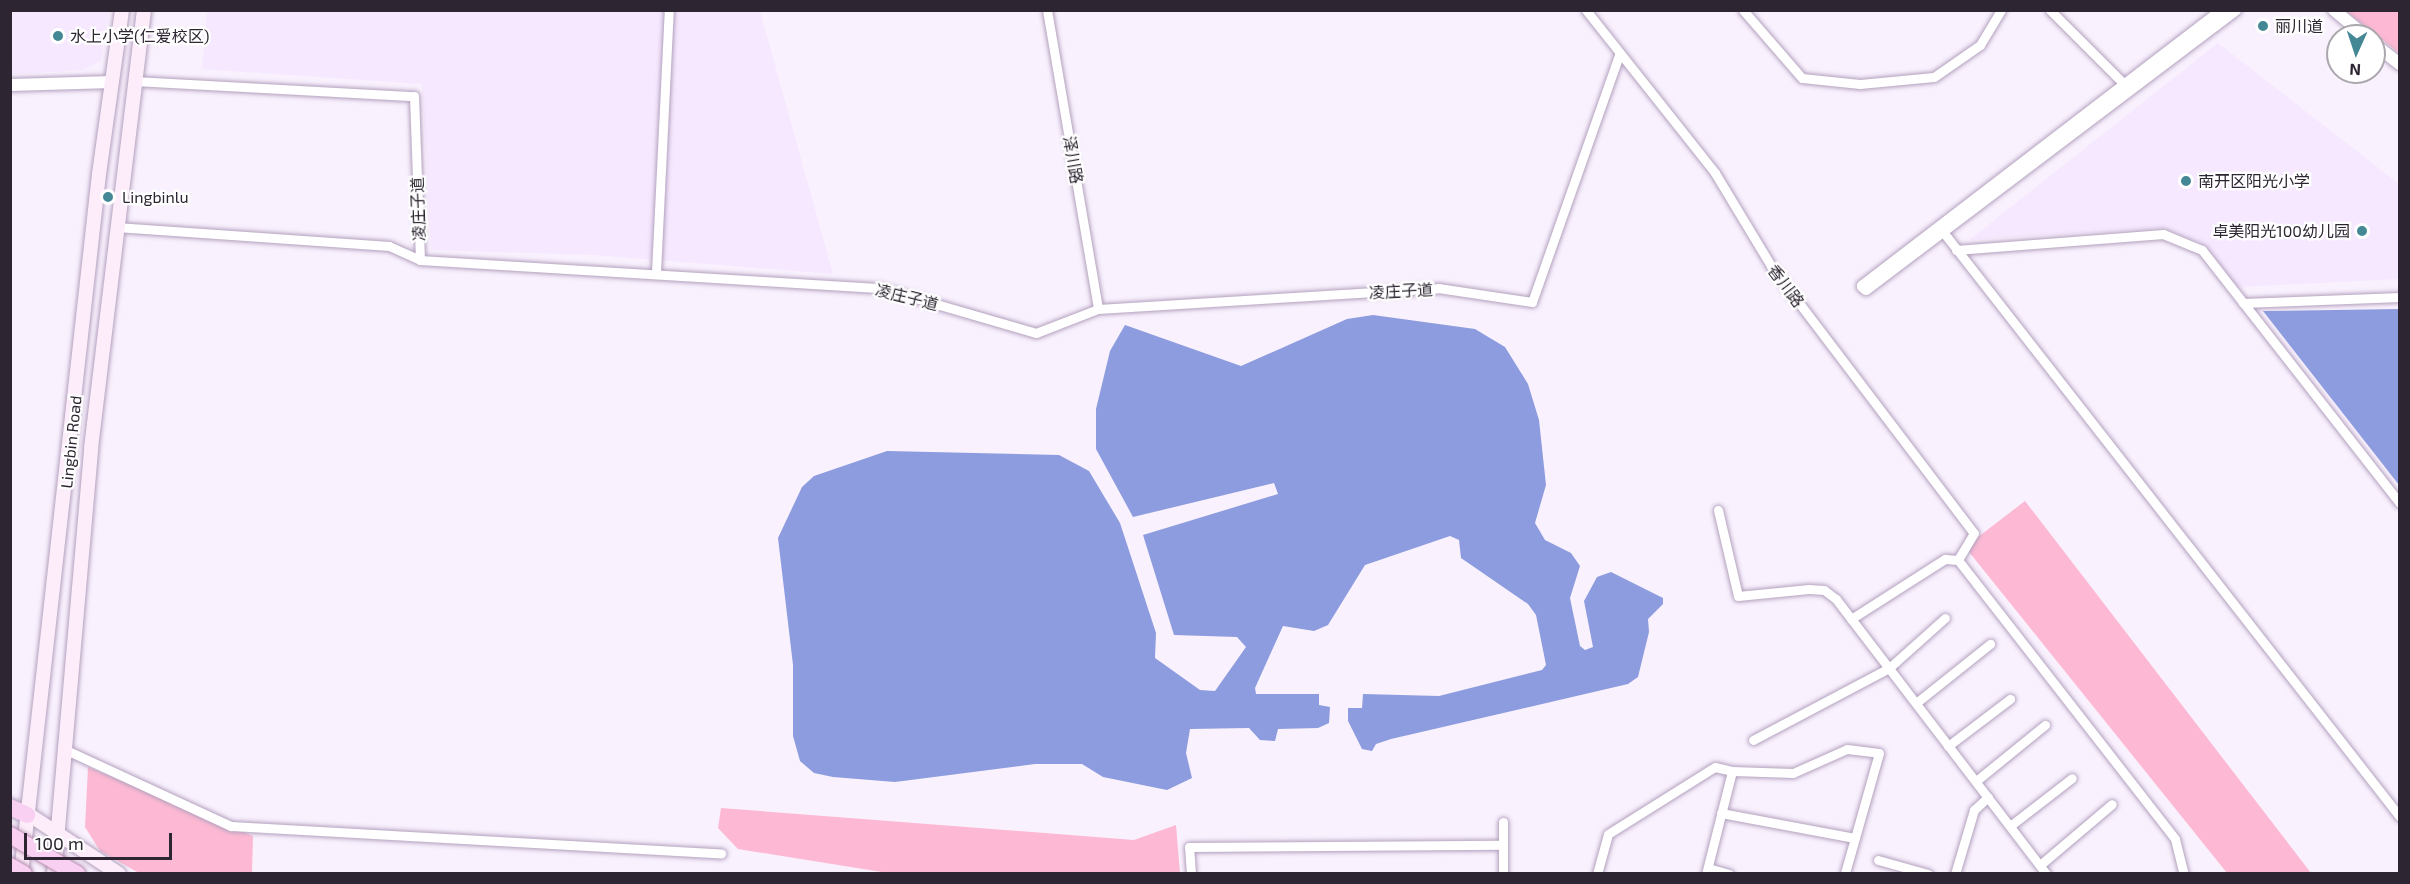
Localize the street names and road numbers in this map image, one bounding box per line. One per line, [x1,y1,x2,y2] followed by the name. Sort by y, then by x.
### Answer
[1059,135,1087,185] street label: 泽川路
[407,177,429,241] street label: 凌庄子道
[1764,261,1808,311] street label: 香川路
[874,280,940,314] street label: 凌庄子道
[1369,280,1433,302] street label: 凌庄子道
[57,395,85,489] street label: Lingbin Road

